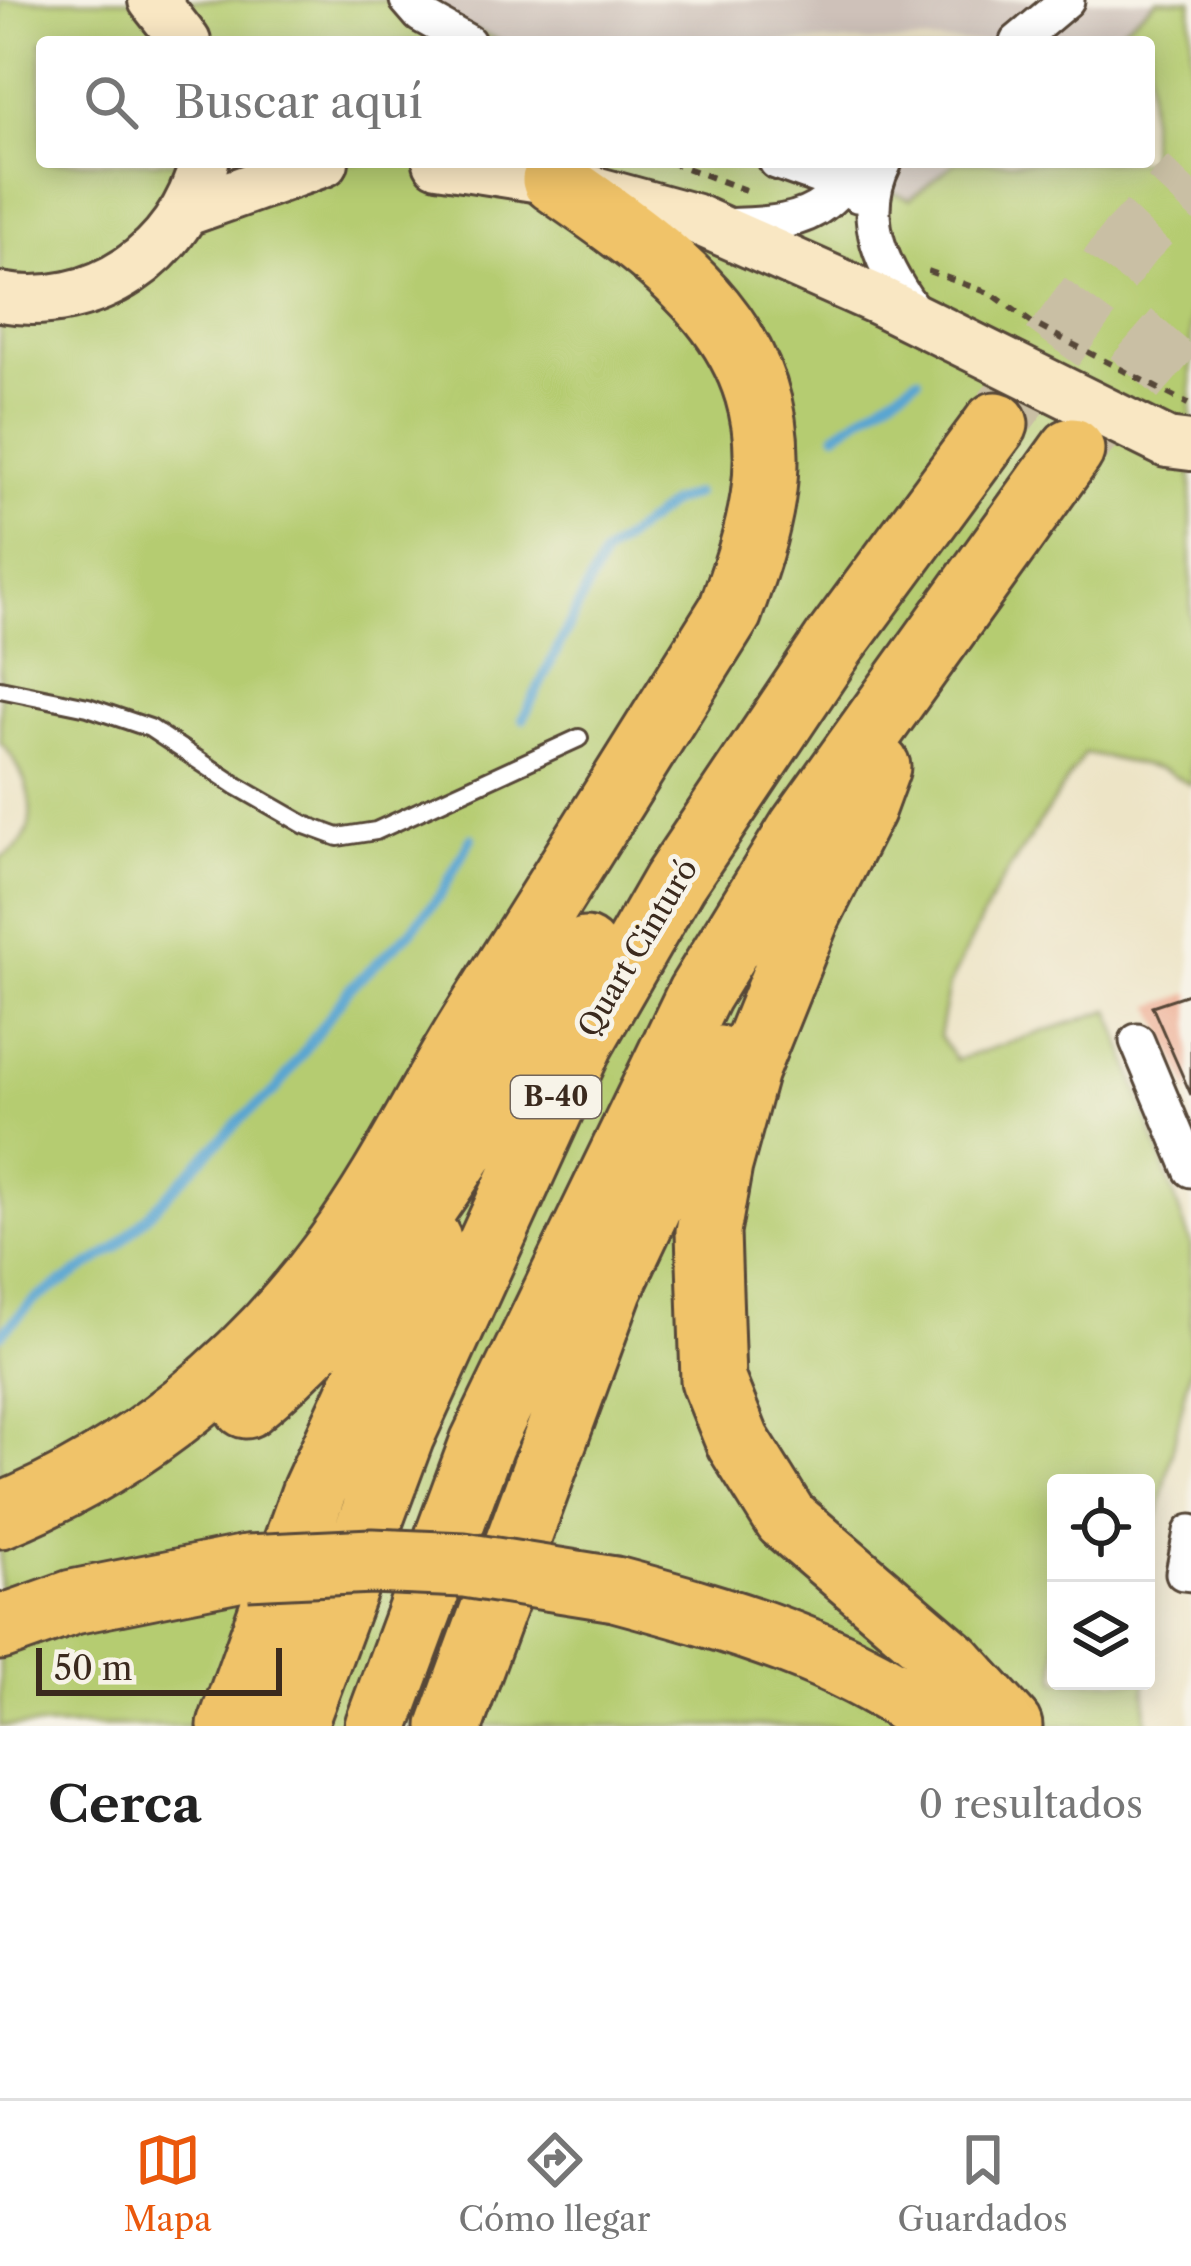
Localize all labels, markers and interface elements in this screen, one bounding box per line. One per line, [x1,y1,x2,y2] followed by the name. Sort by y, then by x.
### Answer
[36,36,1155,168] search box
[78,69,144,135] icon: search
[174,74,423,130] text: Buscar aquí
[570,852,705,1044] street label: Quart Cinturó
[511,1076,601,1118] road number: B-40
[1047,1474,1155,1690] map controls
[1047,1474,1155,1582] button: locate
[1047,1582,1155,1690] button: layers
[36,1642,282,1695] scale bar
[54,1648,132,1689] text: 50 m
[48,1773,202,1835] text: Cerca
[919,1780,1143,1828] text: 0 resultados
[123,2127,212,2240] tab: Mapa
[459,2127,651,2240] tab: Cómo llegar
[898,2127,1068,2240] tab: Guardados

